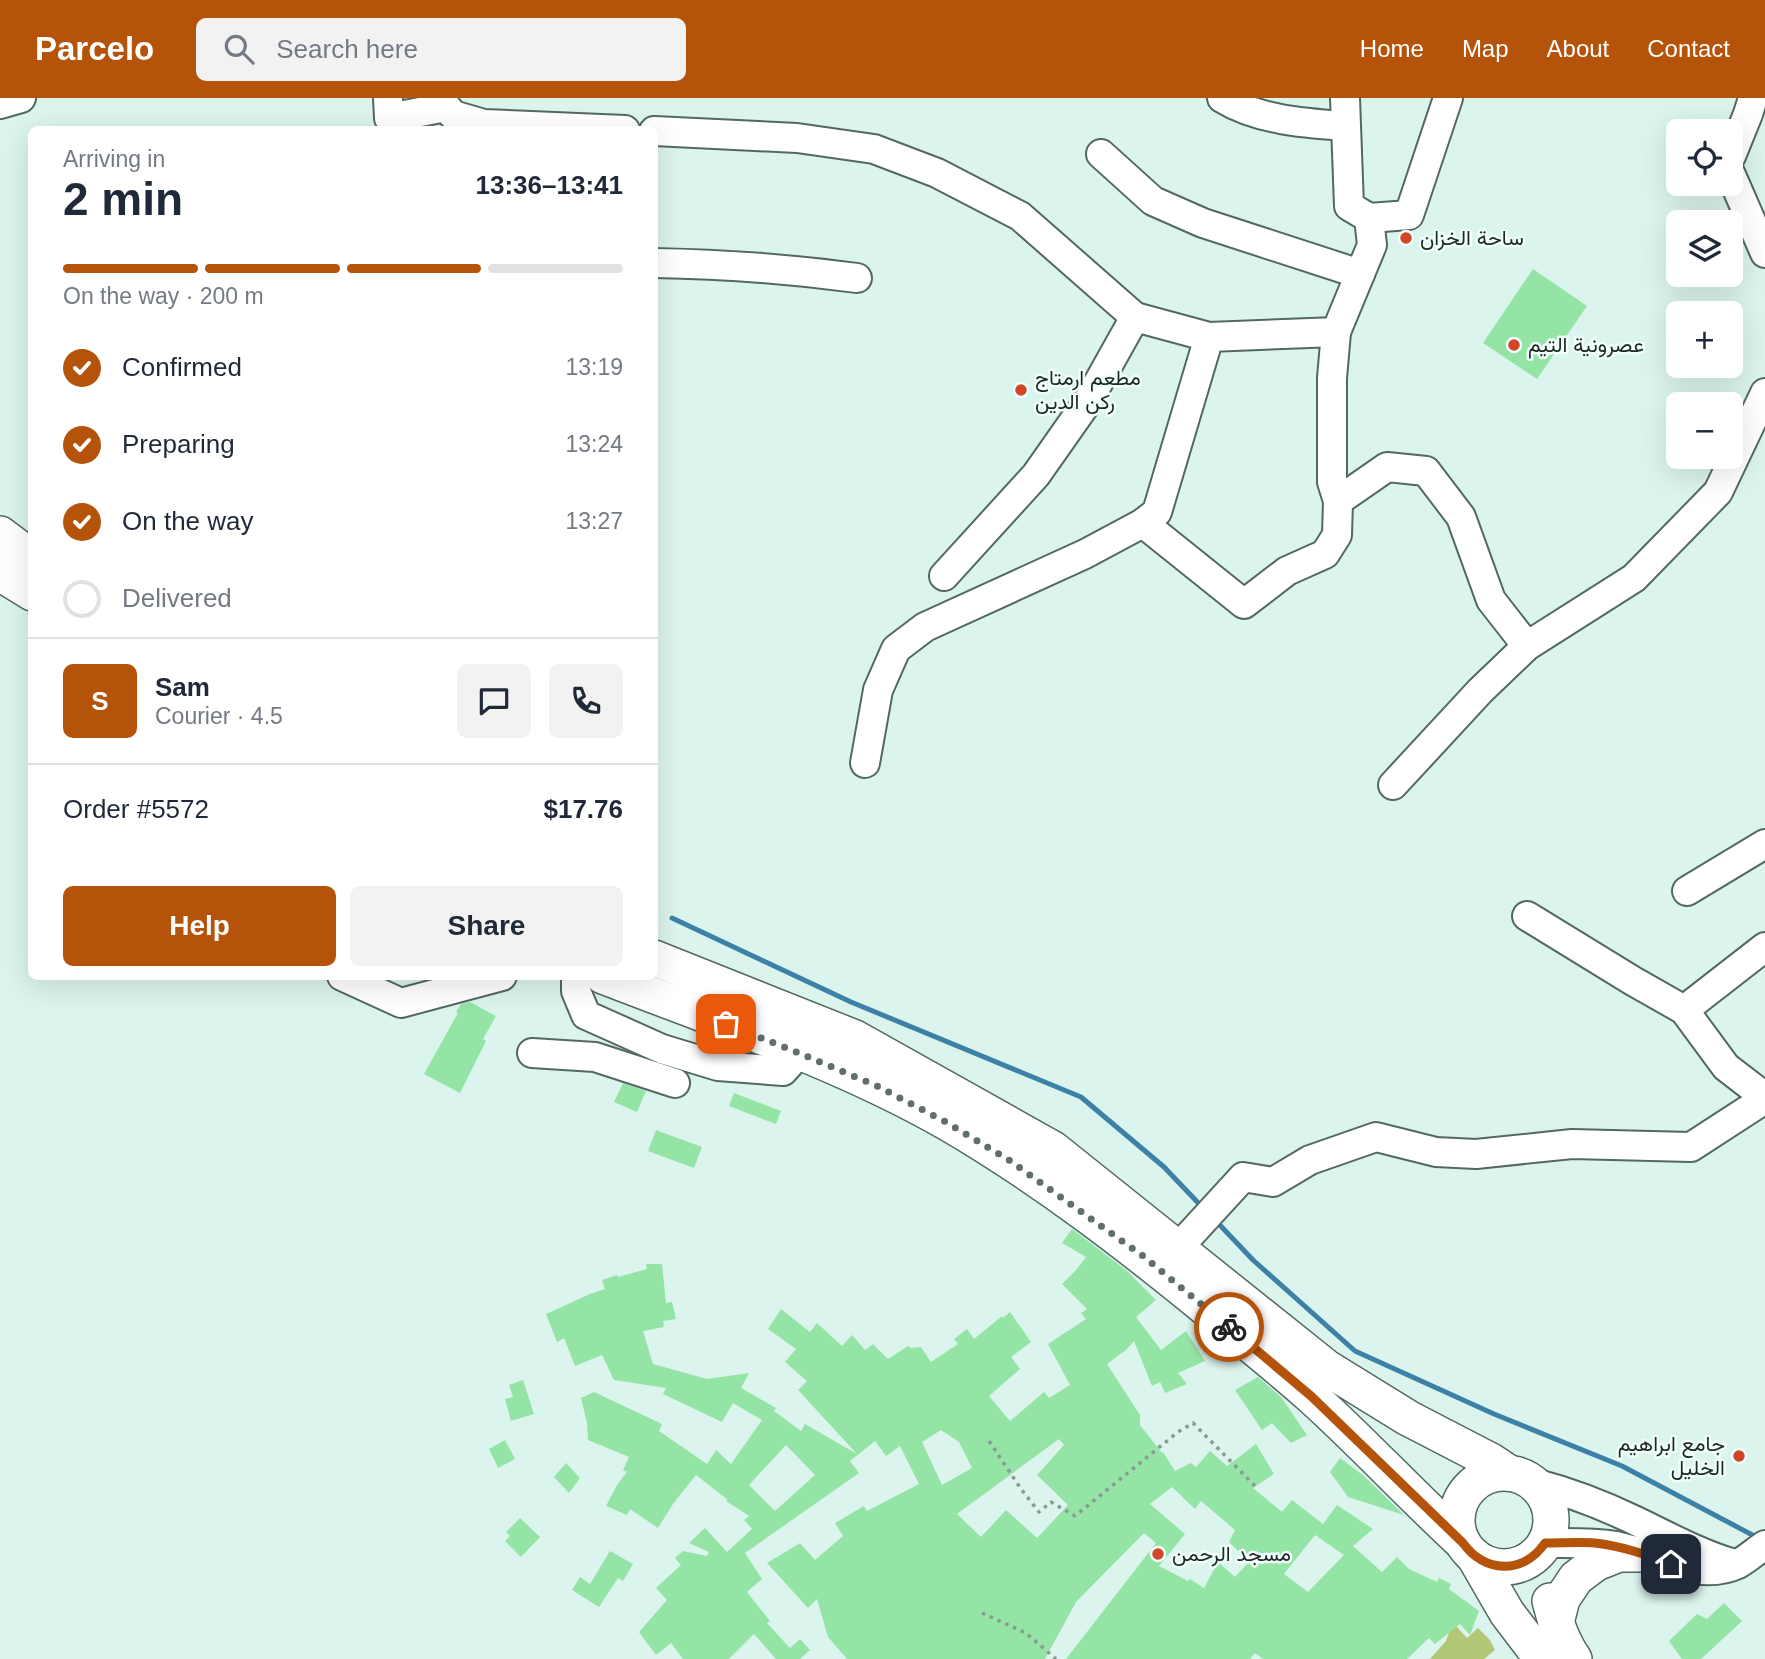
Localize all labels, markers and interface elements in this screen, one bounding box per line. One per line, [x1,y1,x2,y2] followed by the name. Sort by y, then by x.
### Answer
[196,18,686,81] search box
[35,30,154,67] text: Parcelo
[220,30,258,68] icon: search
[276,34,418,64] text: Search here
[1360,35,1424,62] text: Home
[1462,35,1509,62] text: Map
[1547,35,1609,62] text: About
[1647,35,1730,62] text: Contact
[1666,119,1743,469] map controls
[1666,119,1743,196] button: locate
[63,146,165,172] text: Arriving in
[476,170,623,200] text: 13:36–13:41
[63,173,183,225] text: 2 min
[1666,210,1743,287] button: layers
[1420,226,1524,251] place label: ساحة الخزان
[1398,230,1414,246] marker: ساحة الخزان
[63,283,264,309] text: On the way · 200 m
[1666,301,1743,378] button: +
[1528,333,1644,359] place label: عصرونية التيم
[1506,337,1522,353] marker: عصرونية التيم
[63,349,101,387] icon: check
[122,352,242,382] text: Confirmed
[565,354,623,380] text: 13:19
[1035,366,1141,415] place label: مطعم ارمتاج ركن الدين
[1013,382,1029,398] marker: مطعم ارمتاج ركن الدين
[1666,392,1743,469] button: −
[63,426,101,464] icon: check
[122,429,235,459] text: Preparing
[565,431,623,457] text: 13:24
[63,503,101,541] icon: check
[122,506,254,536] text: On the way
[565,508,623,534] text: 13:27
[122,583,232,613] text: Delivered
[457,664,531,738] button: chat
[549,664,623,738] button: phone
[155,672,210,702] text: Sam
[91,686,109,716] text: S
[155,703,283,729] text: Courier · 4.5
[63,794,209,824] text: Order #5572
[543,794,623,824] text: $17.76
[63,886,336,966] button: Help
[350,886,623,966] button: Share
[696,994,756,1054] pin
[707,1005,745,1043] icon: bag
[1194,1292,1264,1362] courier
[1210,1308,1248,1346] icon: bike
[1618,1432,1725,1480] place label: جامع ابراهيم الخليل
[1731,1448,1747,1464] marker: جامع ابراهيم الخليل
[1641,1534,1701,1594] pin
[1172,1542,1291,1567] place label: مسجد الرحمن
[1652,1545,1690,1583] icon: home
[1150,1546,1166,1562] marker: مسجد الرحمن

